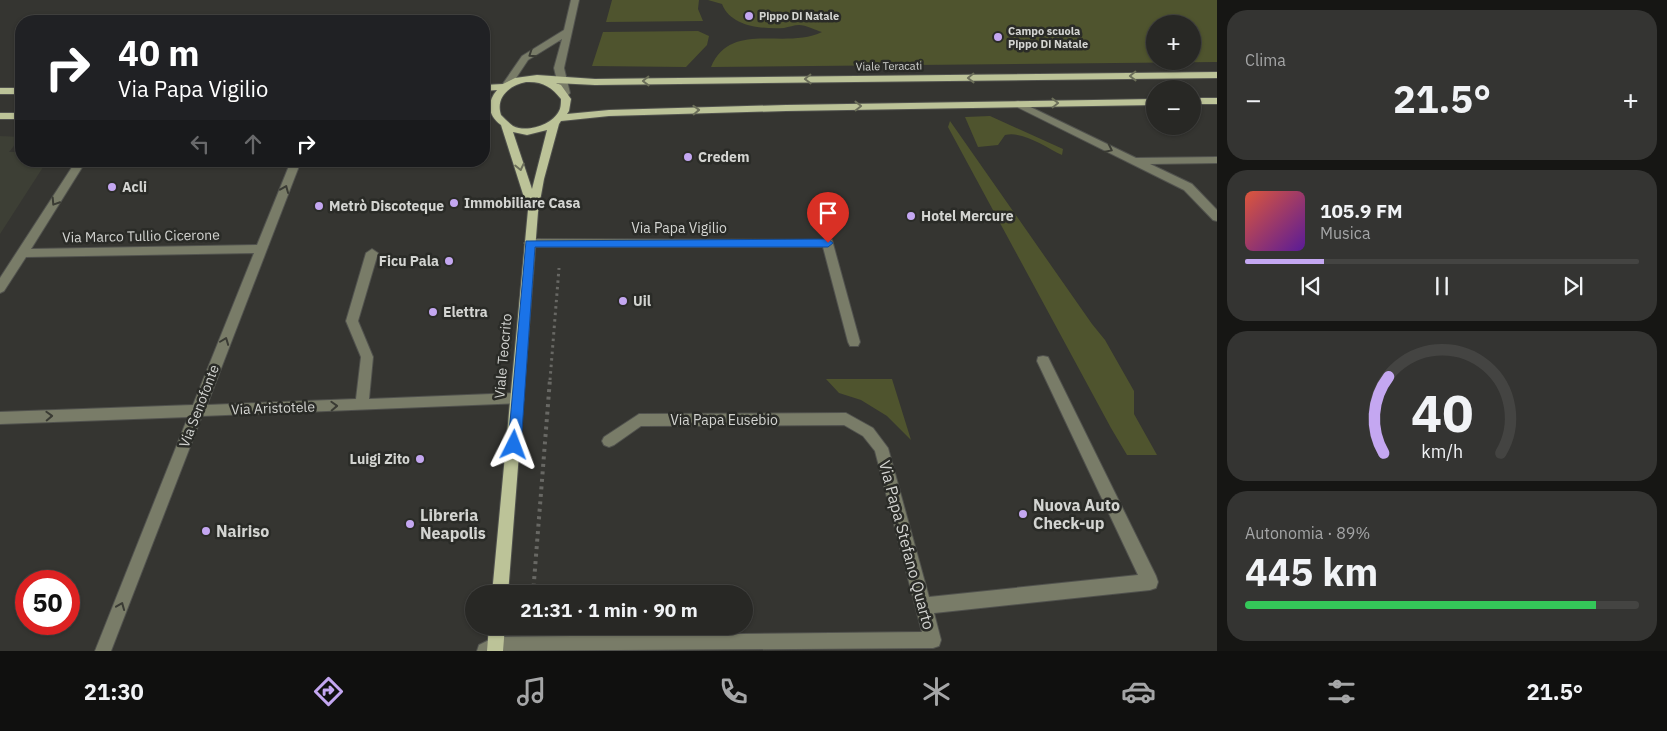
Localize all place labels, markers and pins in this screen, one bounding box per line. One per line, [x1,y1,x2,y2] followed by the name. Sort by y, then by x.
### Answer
[759,9,839,23] place label: Pippo Di Natale
[743,10,755,22] marker: Pippo Di Natale
[1008,24,1088,51] place label: Campo scuola Pippo Di Natale
[992,31,1004,43] marker: Campo scuola Pippo Di Natale
[698,148,749,166] place label: Credem
[682,151,694,163] marker: Credem
[122,178,147,196] place label: Acli
[106,181,118,193] marker: Acli
[807,192,849,243] pin
[464,194,581,212] place label: Immobiliare Casa
[329,197,444,215] place label: Metrò Discoteque
[448,197,460,209] marker: Immobiliare Casa
[313,200,325,212] marker: Metrò Discoteque
[921,207,1014,225] place label: Hotel Mercure
[905,210,917,222] marker: Hotel Mercure
[379,252,439,270] place label: Ficu Pala
[443,255,455,267] marker: Ficu Pala
[633,292,651,310] place label: Uil
[617,295,629,307] marker: Uil
[443,303,488,321] place label: Elettra
[427,306,439,318] marker: Elettra
[350,450,410,468] place label: Luigi Zito
[414,453,426,465] marker: Luigi Zito
[1033,495,1120,533] place label: Nuova Auto Check-up
[420,505,486,543] place label: Libreria Neapolis
[1017,508,1029,520] marker: Nuova Auto Check-up
[404,518,416,530] marker: Libreria Neapolis
[216,521,269,541] place label: Nairiso
[200,525,212,537] marker: Nairiso

